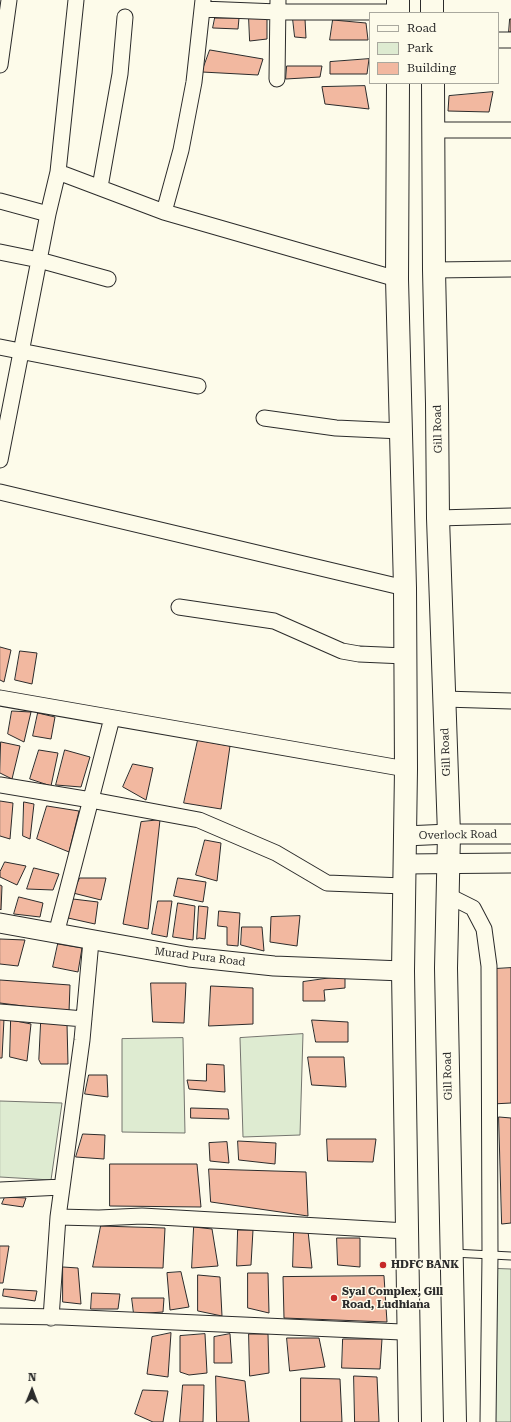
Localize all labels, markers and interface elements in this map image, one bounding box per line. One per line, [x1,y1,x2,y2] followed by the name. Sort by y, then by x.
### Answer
[369,12,499,84] legend
[407,21,436,35] text: Road
[407,41,433,55] text: Park
[407,61,456,75] text: Building
[431,405,445,453] street label: Gill Road
[439,727,453,777] street label: Gill Road
[419,828,497,842] street label: Overlock Road
[154,945,246,969] street label: Murad Pura Road
[441,1052,455,1100] street label: Gill Road
[391,1258,459,1272] place label: HDFC BANK
[378,1260,388,1270] marker: HDFC BANK
[342,1285,443,1311] place label: Syal Complex, Gill Road, Ludhiana
[329,1293,339,1303] marker: Syal Complex, Gill Road, Ludhiana
[12,1370,52,1410] north arrow
[28,1371,37,1384] text: N

